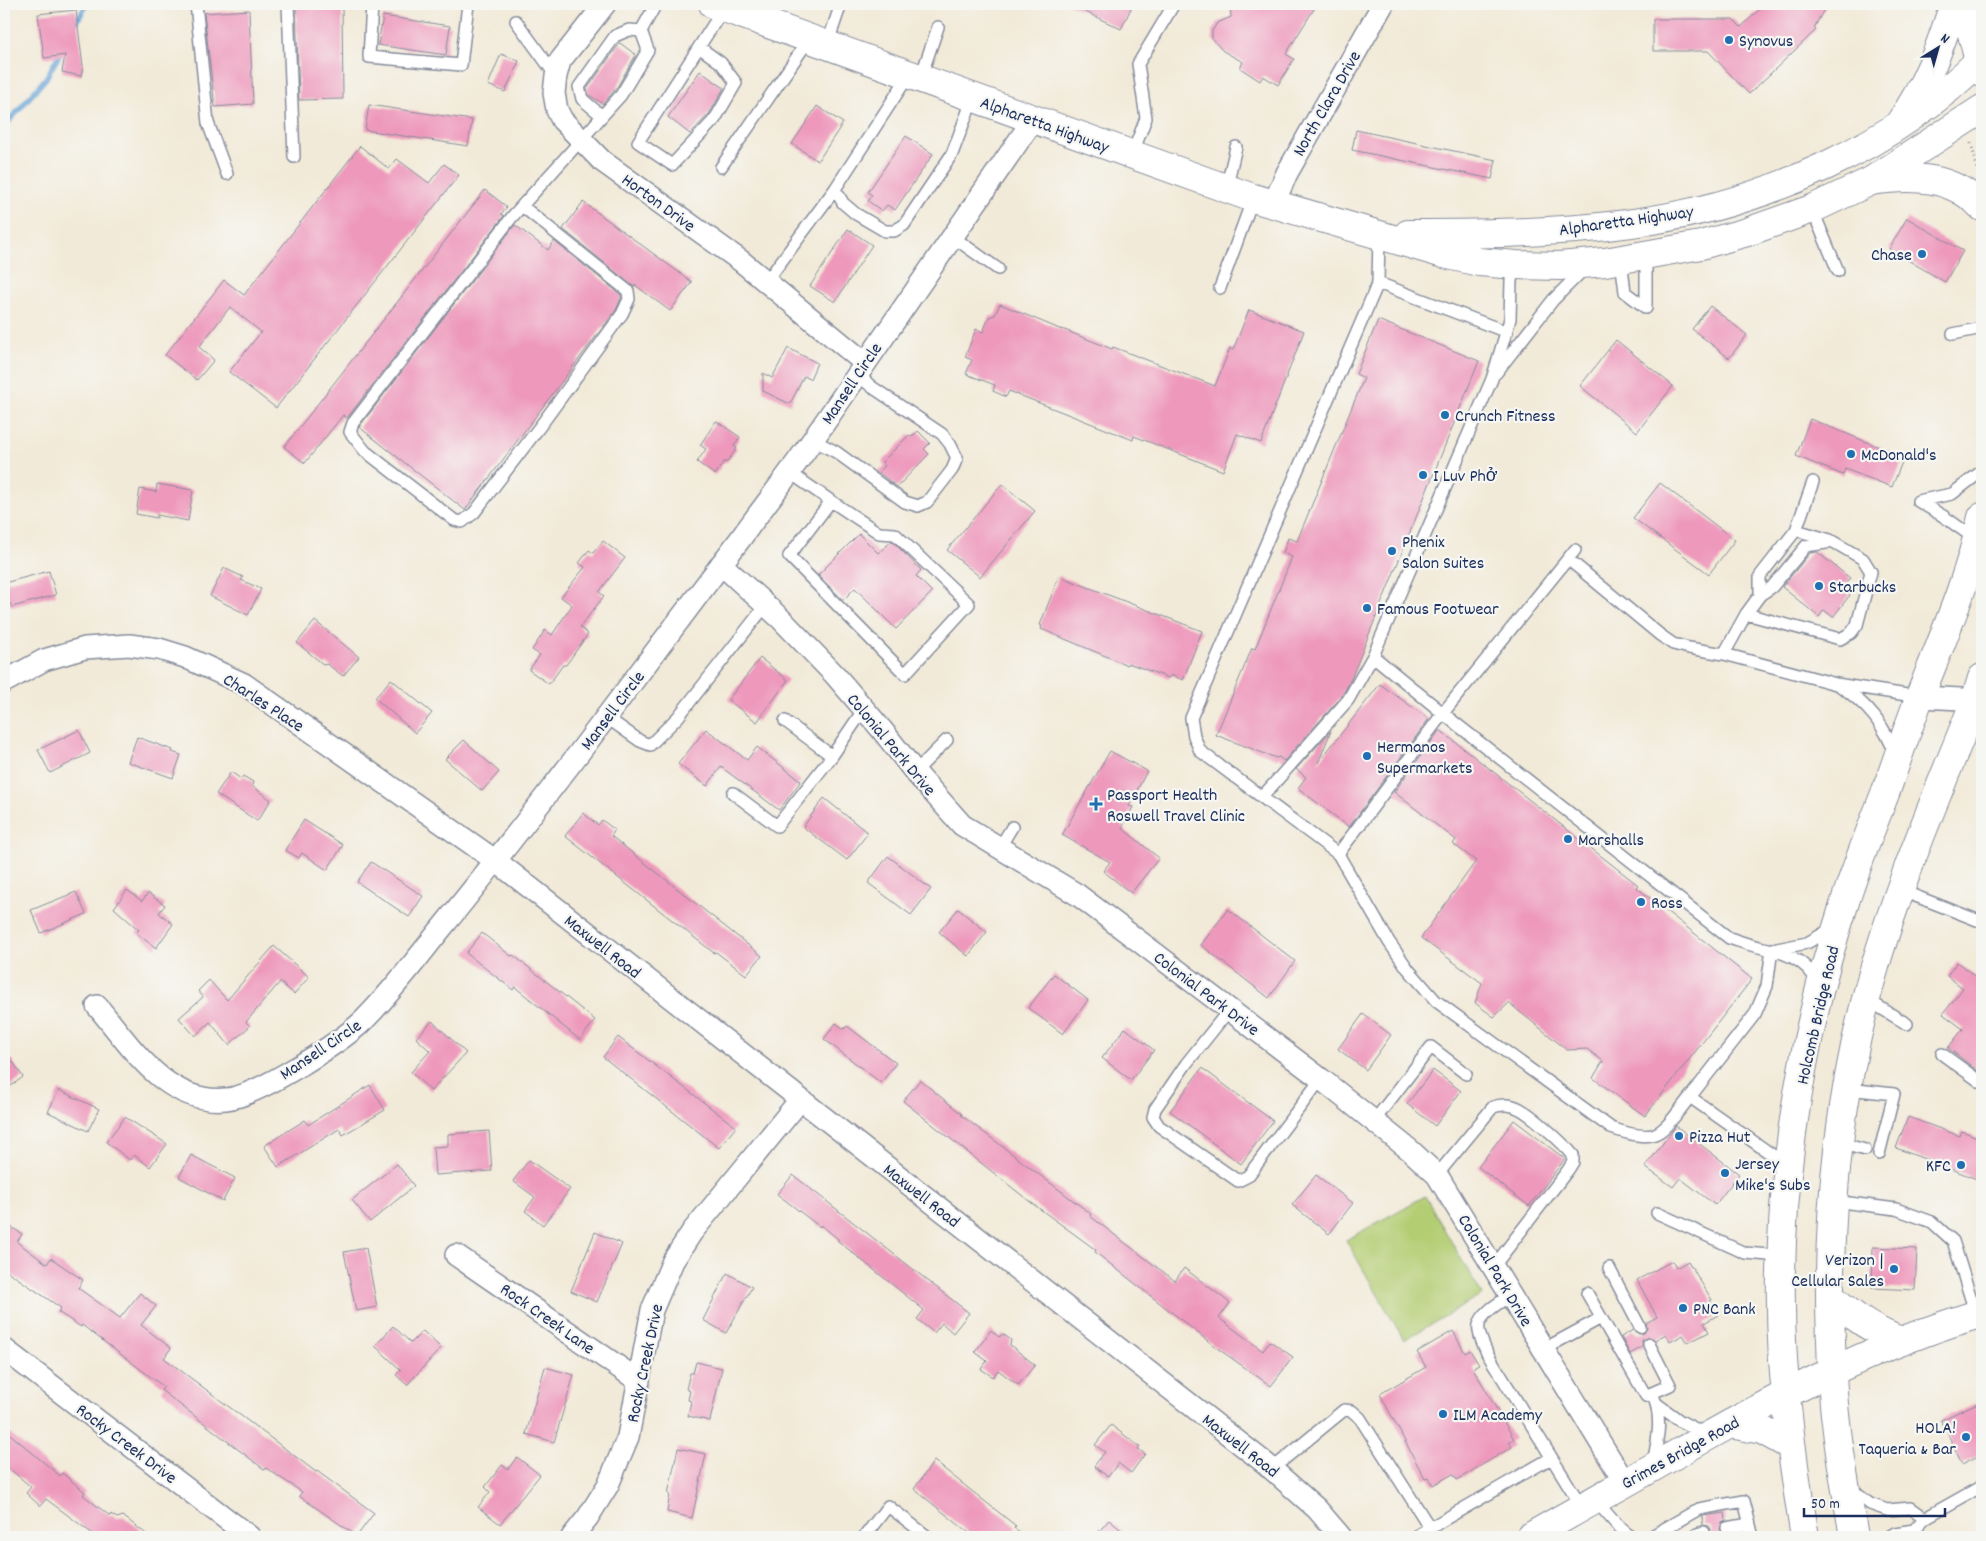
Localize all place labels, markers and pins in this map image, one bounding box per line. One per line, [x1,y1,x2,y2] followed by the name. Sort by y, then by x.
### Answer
[1739,30,1793,55] place label: Synovus
[1723,34,1735,46] marker: Synovus
[1871,244,1912,269] place label: Chase
[1916,248,1928,260] marker: Chase
[1455,405,1556,430] place label: Crunch Fitness
[1439,409,1451,421] marker: Crunch Fitness
[1861,444,1937,469] place label: McDonald's
[1845,448,1857,460] marker: McDonald's
[1433,465,1498,490] place label: I Luv Phở
[1417,469,1429,481] marker: I Luv Phở
[1402,531,1484,577] place label: Phenix Salon Suites
[1386,545,1398,557] marker: Phenix Salon Suites
[1829,576,1896,601] place label: Starbucks
[1813,580,1825,592] marker: Starbucks
[1377,598,1499,623] place label: Famous Footwear
[1361,602,1373,614] marker: Famous Footwear
[1377,736,1473,782] place label: Hermanos Supermarkets
[1361,750,1373,762] marker: Hermanos Supermarkets
[1107,784,1245,830] place label: Passport Health Roswell Travel Clinic
[1089,797,1103,811] marker: Passport Health Roswell Travel Clinic
[1578,829,1644,854] place label: Marshalls
[1562,833,1574,845] marker: Marshalls
[1651,892,1683,917] place label: Ross
[1635,896,1647,908] marker: Ross
[1689,1126,1751,1151] place label: Pizza Hut
[1673,1130,1685,1142] marker: Pizza Hut
[1735,1153,1810,1199] place label: Jersey Mike's Subs
[1926,1155,1951,1180] place label: KFC
[1955,1159,1967,1171] marker: KFC
[1719,1167,1731,1179] marker: Jersey Mike's Subs
[1791,1249,1884,1295] place label: Verizon | Cellular Sales
[1888,1263,1900,1275] marker: Verizon | Cellular Sales
[1693,1298,1756,1323] place label: PNC Bank
[1677,1302,1689,1314] marker: PNC Bank
[1453,1404,1543,1429] place label: ILM Academy
[1437,1408,1449,1420] marker: ILM Academy
[1858,1417,1956,1463] place label: HOLA! Taqueria & Bar
[1960,1431,1972,1443] marker: HOLA! Taqueria & Bar

